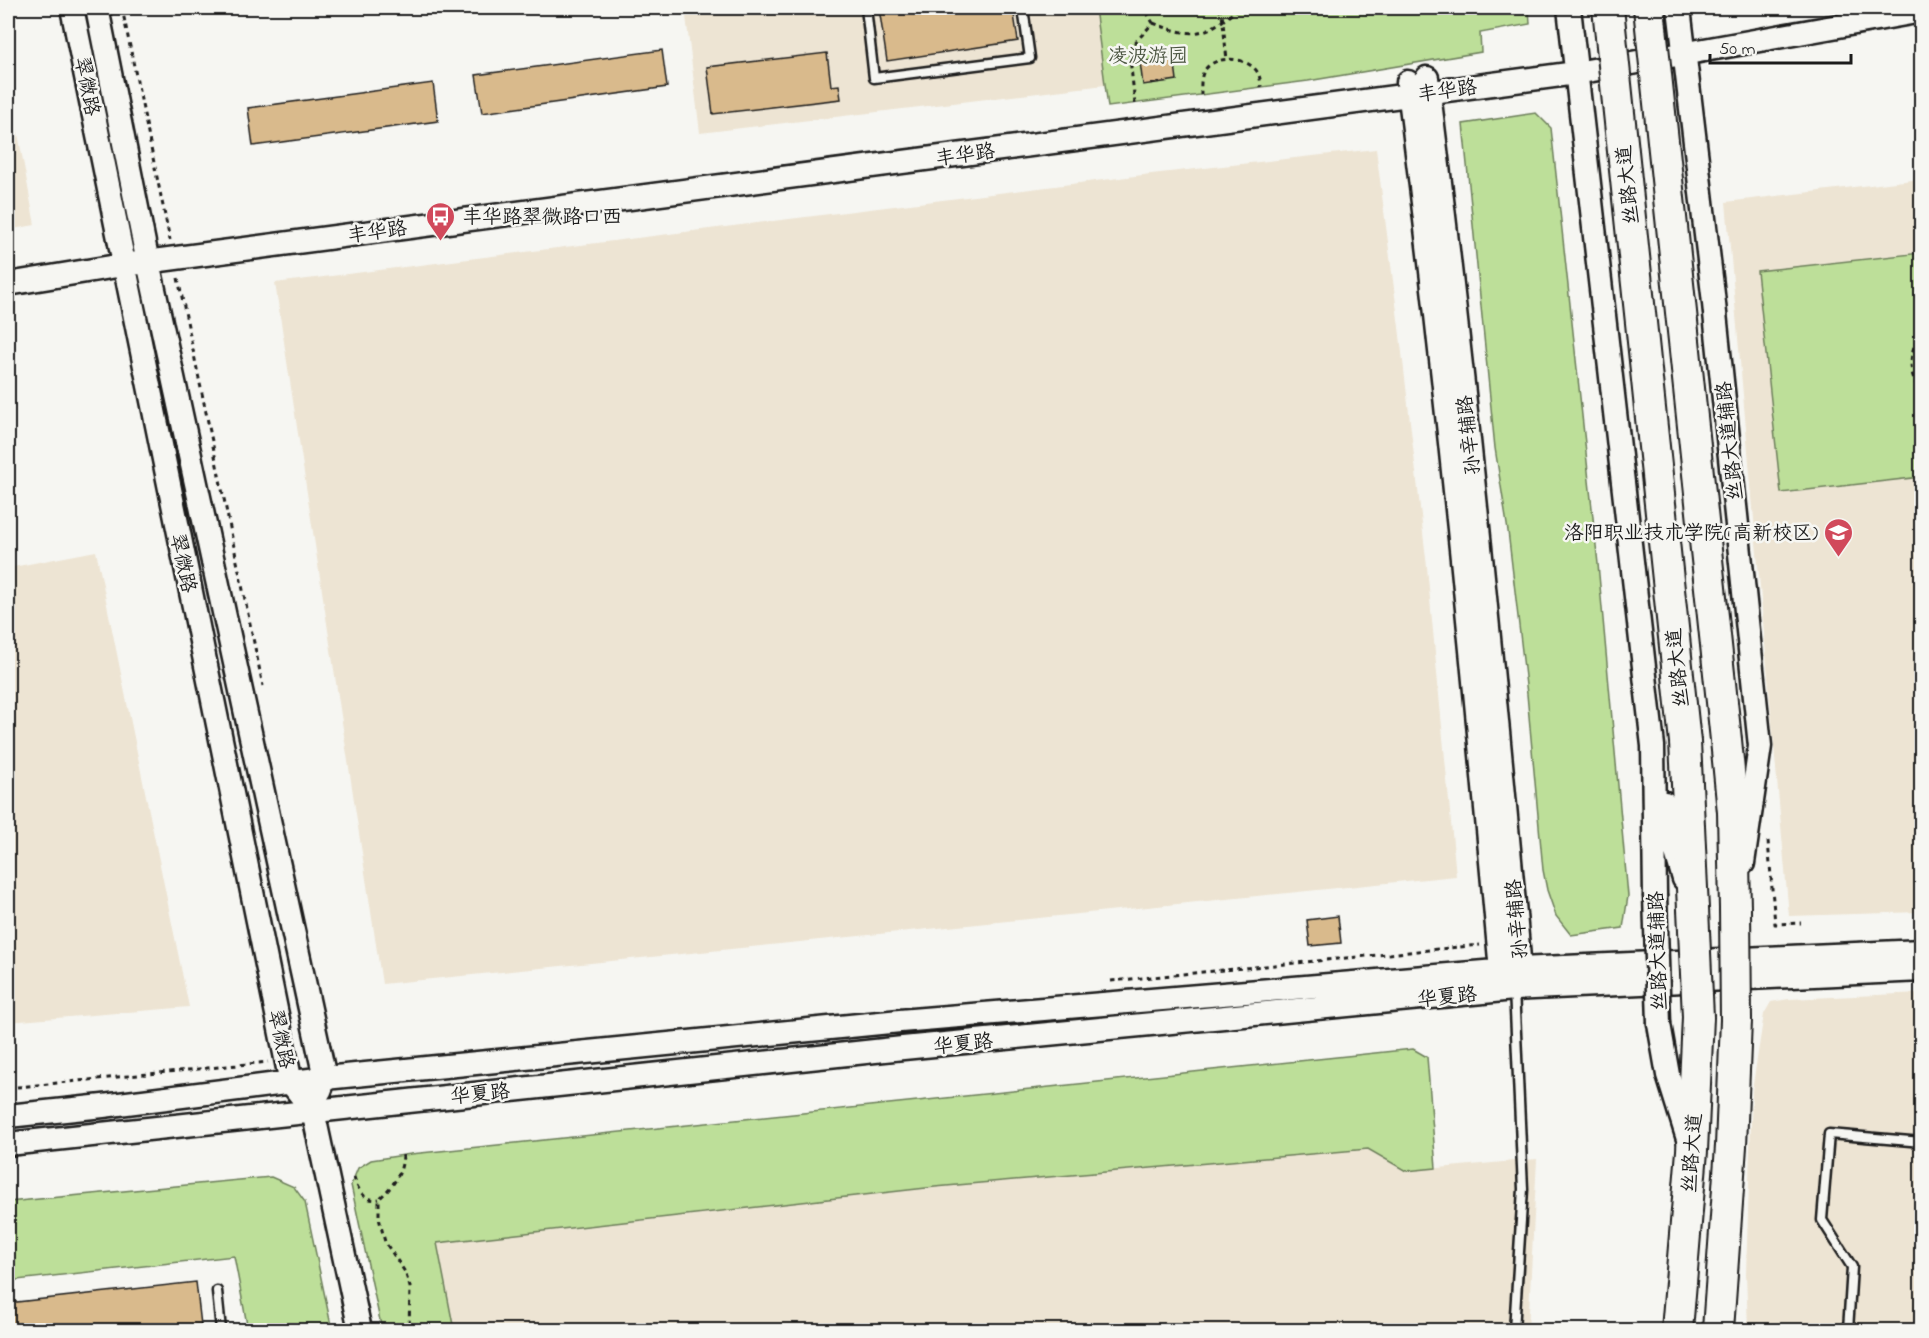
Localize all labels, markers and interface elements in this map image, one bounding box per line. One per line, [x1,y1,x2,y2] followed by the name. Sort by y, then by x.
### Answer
[1710,27,1851,65] scale bar
[1719,37,1756,63] text: 50 m
[1108,43,1188,72] park label: 凌波游园
[66,54,106,120] street label: 翠微路
[1416,74,1480,111] street label: 丰华路
[934,138,998,175] street label: 丰华路
[1611,143,1648,226] street label: 丝路大道
[425,200,457,242] bus stop icon: 丰华路翠微路口西
[462,204,622,233] place label: 丰华路翠微路口西
[346,215,410,252] street label: 丰华路
[1711,379,1752,502] street label: 丝路大道辅路
[1452,392,1489,476] street label: 孙辛辅路
[1823,516,1855,558] school or university icon: 洛阳职业技术学院(高新校区)
[1564,520,1818,549] place label: 洛阳职业技术学院(高新校区)
[161,531,202,597] street label: 翠微路
[1661,626,1698,709] street label: 丝路大道
[1500,877,1536,960] street label: 孙辛辅路
[1643,889,1676,1011] street label: 丝路大道辅路
[1416,981,1480,1016] street label: 华夏路
[259,1007,300,1073] street label: 翠微路
[932,1028,996,1063] street label: 华夏路
[449,1078,513,1113] street label: 华夏路
[1676,1112,1711,1194] street label: 丝路大道

